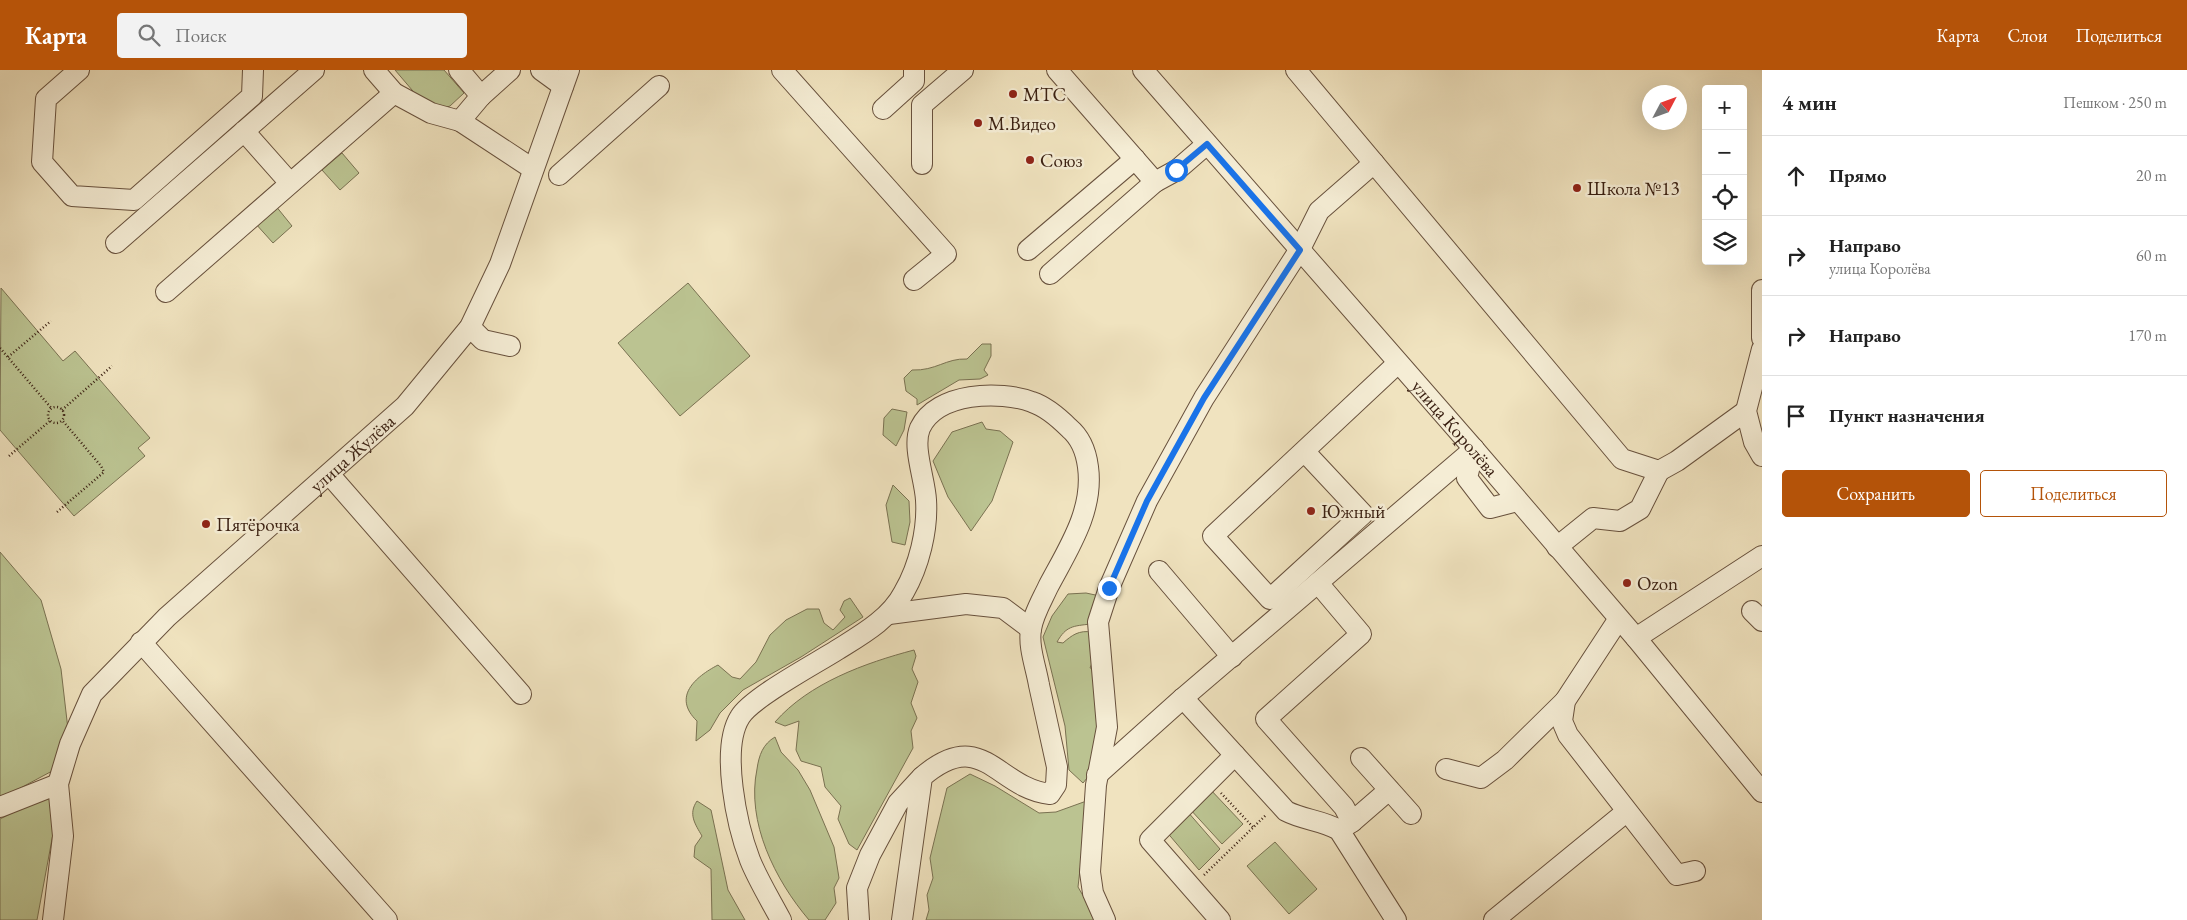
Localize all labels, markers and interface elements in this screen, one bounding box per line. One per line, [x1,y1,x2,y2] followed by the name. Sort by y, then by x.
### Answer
[117,13,467,58] search box
[25,20,87,51] text: Карта
[135,21,163,49] icon: search
[175,23,227,48] text: Поиск
[1937,24,1980,47] text: Карта
[2008,24,2047,47] text: Слои
[2075,24,2162,47] text: Поделиться
[1023,82,1066,107] place label: МТС
[1642,85,1687,130] north arrow
[1702,85,1747,265] map controls
[1702,85,1747,130] button: +
[1007,88,1019,100] marker: МТС
[1782,89,1837,116] text: 4 мин
[2063,92,2167,113] text: Пешком · 250 m
[988,111,1056,136] place label: М.Видео
[972,117,984,129] marker: М.Видео
[1702,130,1747,175] button: −
[1040,148,1082,173] place label: Союз
[1024,154,1036,166] marker: Союз
[1165,159,1188,182] route start
[1782,162,1810,190] icon: ahead
[1829,163,1887,188] text: Прямо
[2136,165,2167,186] text: 20 m
[1702,175,1747,220] button: locate
[1587,176,1680,201] place label: Школа №13
[1571,182,1583,194] marker: Школа №13
[1702,220,1747,265] button: layers
[1829,233,1901,258] text: Направо
[1782,242,1810,270] icon: right
[2136,245,2167,266] text: 60 m
[1829,258,1931,279] text: улица Королёва
[1782,322,1810,350] icon: right
[1829,323,1901,348] text: Направо
[2128,325,2167,346] text: 170 m
[1406,374,1504,482] street label: улица Королёва
[1782,402,1810,430] icon: arrive
[1829,403,1985,428] text: Пункт назначения
[304,408,401,498] street label: улица Жулёва
[1782,470,1970,517] button: Сохранить
[1980,470,2167,517] button: Поделиться
[1321,499,1385,524] place label: Южный
[1305,505,1317,517] marker: Южный
[216,512,300,537] place label: Пятёрочка
[200,518,212,530] marker: Пятёрочка
[1637,571,1678,596] place label: Ozon
[1098,577,1121,600] route end
[1621,577,1633,589] marker: Ozon

